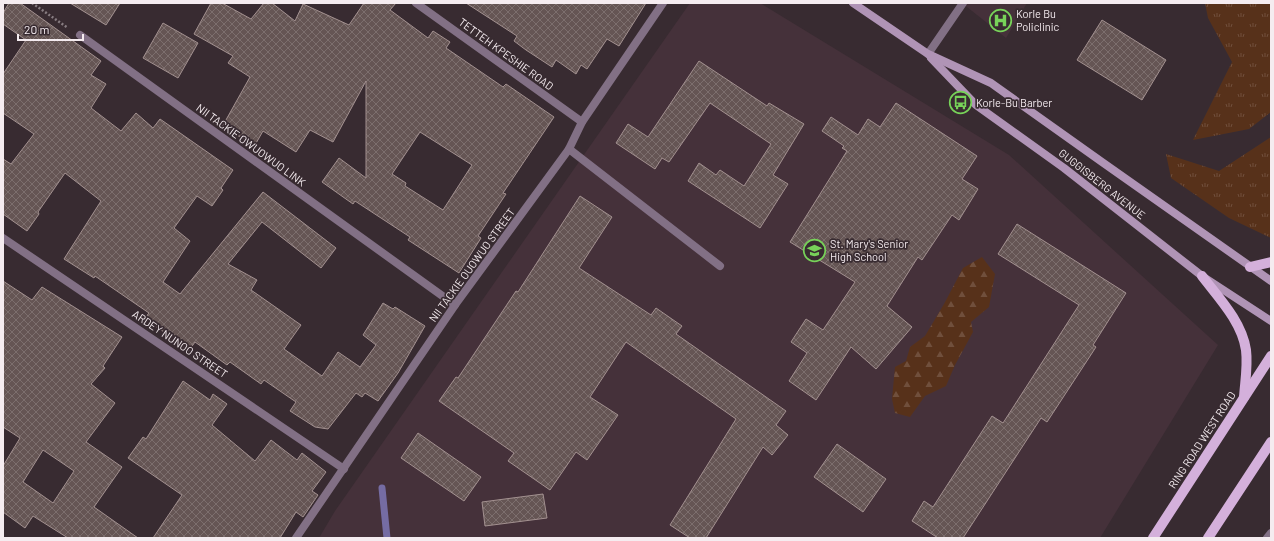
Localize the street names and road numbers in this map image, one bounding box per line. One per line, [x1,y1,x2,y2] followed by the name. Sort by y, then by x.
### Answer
[456,15,556,92] street label: TETTEH KPESHIE ROAD
[194,101,309,189] street label: NII TACKIE OWUOWUO LINK
[1057,146,1148,222] street label: GUGGISBERG AVENUE
[426,205,517,324] street label: NII TACKIE OUOWUO STREET
[130,307,230,380] street label: ARDEY NUNOO STREET
[1165,389,1238,491] street label: RING ROAD WEST ROAD

